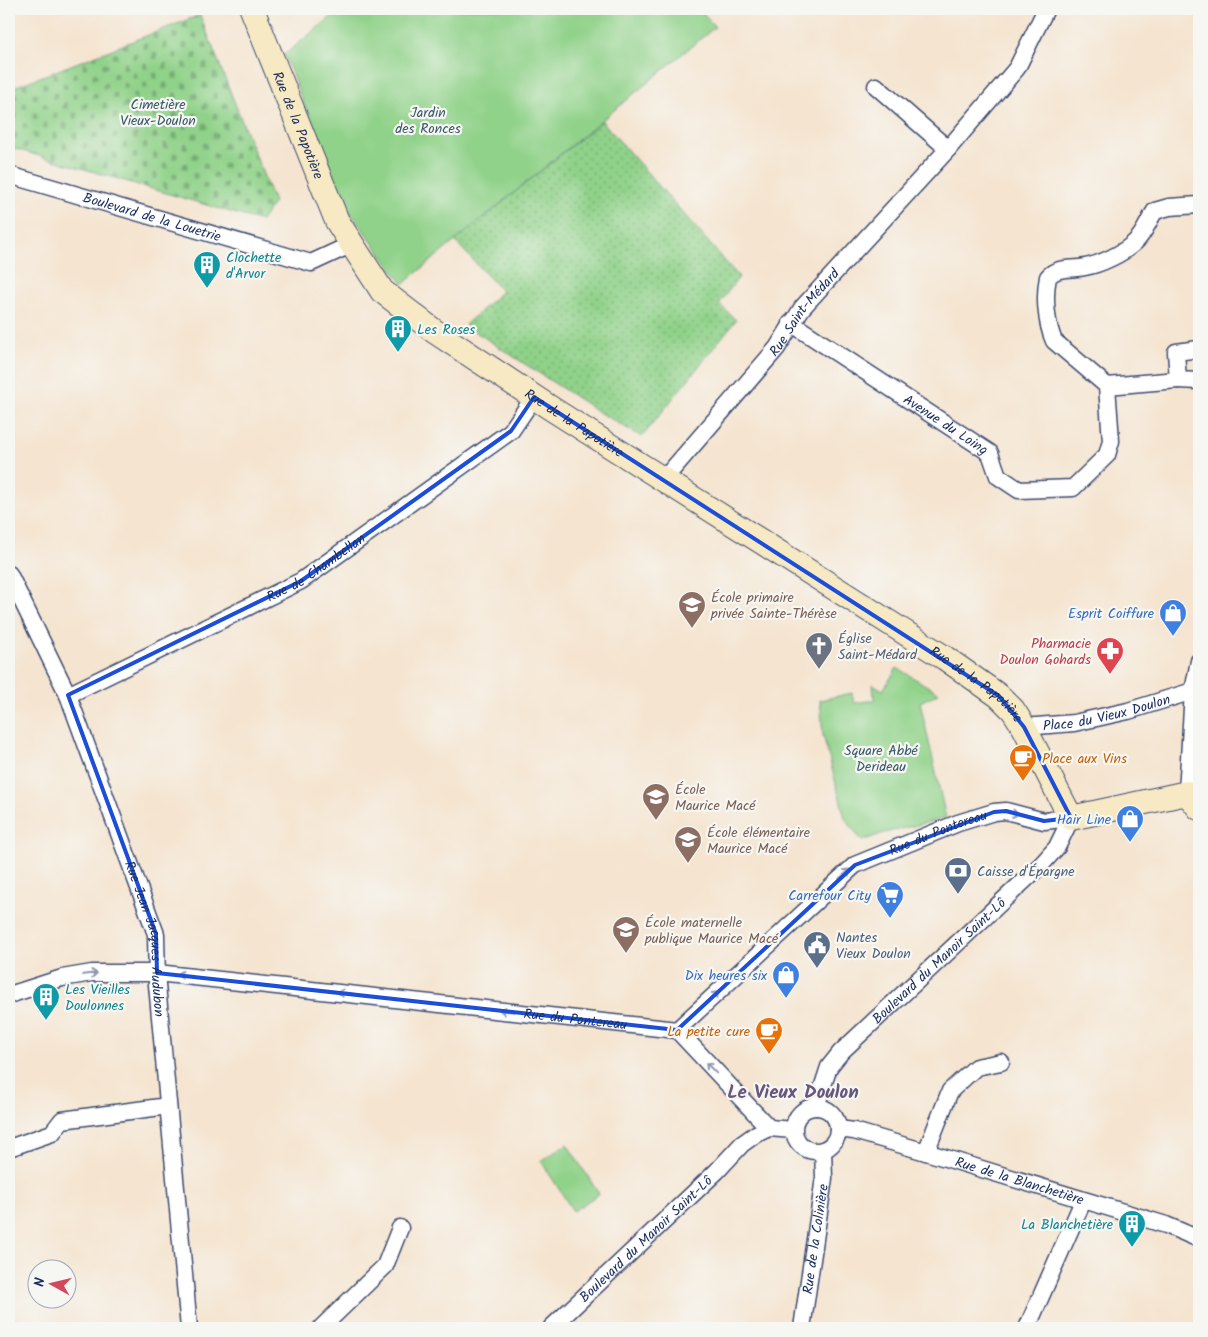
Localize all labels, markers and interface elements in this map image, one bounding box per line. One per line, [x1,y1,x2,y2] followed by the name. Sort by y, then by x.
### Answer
[266,68,329,183] street label: Rue de la Papotière
[120,94,196,132] park label: Cimetière Vieux-Doulon
[395,102,461,140] park label: Jardin des Ronces
[80,187,224,248] street label: Boulevard de la Louetrie
[226,247,282,285] place label: Clochette d'Arvor
[192,250,222,289] building icon: Clochette d'Arvor
[764,263,846,362] street label: Rue Saint-Médard
[383,314,413,353] building icon: Les Roses
[417,319,475,341] place label: Les Roses
[520,384,629,464] street label: Rue de la Papotière
[898,389,992,461] street label: Avenue du Loing
[263,528,370,608] street label: Rue de Chambellan
[710,587,837,625] place label: École primaire privée Sainte-Thérèse
[677,590,707,629] school or university icon: École primaire privée Sainte-Thérèse
[1158,598,1188,637] shop icon: Esprit Coiffure
[1068,603,1155,625] place label: Esprit Coiffure
[838,628,918,666] place label: Église Saint-Médard
[804,631,834,670] church icon: Église Saint-Médard
[999,633,1092,671] place label: Pharmacie Doulon Gohards
[1095,636,1125,675] pharmacy icon: Pharmacie Doulon Gohards
[925,641,1029,728] street label: Rue de la Papotière
[1042,689,1173,737] street label: Place du Vieux Doulon
[844,740,918,778] park label: Square Abbé Derideau
[1008,743,1038,782] cafe icon: Place aux Vins
[1042,748,1127,770] place label: Place aux Vins
[675,779,756,817] place label: École Maurice Macé
[641,782,671,821] school or university icon: École Maurice Macé
[1115,804,1145,843] shop icon: Hair Line
[886,805,990,862] street label: Rue du Pontereau
[1003,808,1019,818] one-way arrow
[1057,809,1112,831] place label: Hair Line
[707,822,811,860] place label: École élémentaire Maurice Macé
[673,825,703,864] school or university icon: École élémentaire Maurice Macé
[943,856,973,895] bank icon: Caisse d'Épargne
[118,858,170,1018] street label: Rue Jean Jacques Audubon
[977,861,1075,883] place label: Caisse d'Épargne
[838,869,851,880] one-way arrow
[875,880,905,919] supermarket icon: Carrefour City
[788,885,871,907] place label: Carrefour City
[867,893,1012,1030] street label: Boulevard du Manoir Saint-Lô
[644,912,779,950] place label: École maternelle publique Maurice Macé
[611,915,641,954] school or university icon: École maternelle publique Maurice Macé
[836,927,911,965] place label: Nantes Vieux Doulon
[802,930,832,969] public building icon: Nantes Vieux Doulon
[771,960,801,999] shop icon: Dix heures six
[685,965,768,987] place label: Dix heures six
[81,969,97,979] one-way arrow
[176,971,192,980] one-way arrow
[65,979,130,1017] place label: Les Vieilles Doulonnes
[31,982,61,1021] building icon: Les Vieilles Doulonnes
[338,988,354,998] one-way arrow
[707,991,719,1003] one-way arrow
[523,1003,628,1036] street label: Rue du Pontereau
[499,1006,515,1016] one-way arrow
[754,1016,784,1055] cafe icon: La petite cure
[667,1021,751,1043] place label: La petite cure
[705,1061,717,1074] one-way arrow
[727,1078,859,1108] district label: Le Vieux Doulon
[952,1151,1087,1212] street label: Rue de la Blanchetière
[574,1170,718,1308] street label: Boulevard du Manoir Saint-Lô
[797,1182,835,1296] street label: Rue de la Colinière
[1117,1209,1147,1248] building icon: La Blanchetière
[1021,1214,1114,1236] place label: La Blanchetière
[28,1260,78,1310] north arrow
[29,1276,52,1288] text: N

